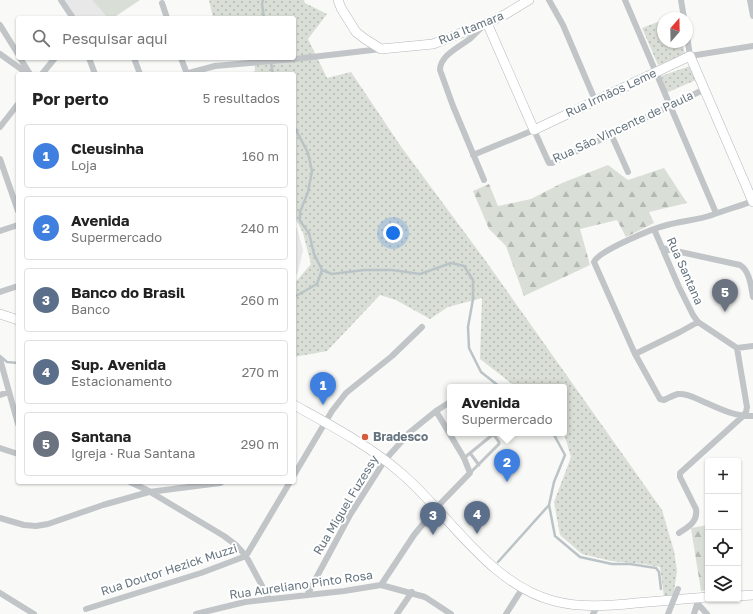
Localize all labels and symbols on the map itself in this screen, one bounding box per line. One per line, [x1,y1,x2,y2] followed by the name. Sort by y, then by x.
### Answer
[436,8,506,47] street label: Rua Itamara
[657,12,693,48] north arrow
[563,65,659,120] street label: Rua Irmãos Leme
[550,87,696,166] street label: Rua São Vincente de Paula
[383,223,403,243] your location
[664,235,707,307] street label: Rua Santana
[712,279,738,312] pin: 5
[310,372,336,405] pin: 1
[373,429,428,444] place label: Bradesco
[360,432,370,442] marker: Bradesco
[494,449,520,482] pin: 2
[310,452,381,557] street label: Rua Miguel Fuzessy
[464,501,490,534] pin: 4
[420,502,446,535] pin: 3
[99,540,239,599] street label: Rua Doutor Hezick Muzzi
[228,567,374,602] street label: Rua Aureliano Pinto Rosa

